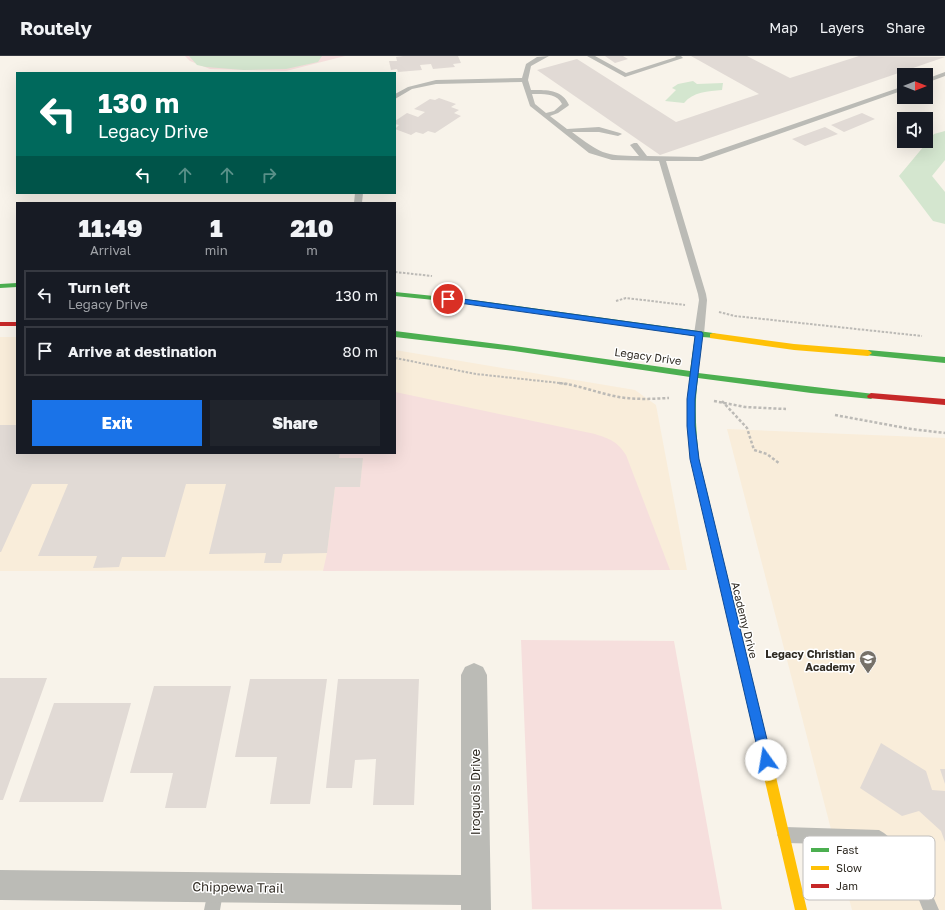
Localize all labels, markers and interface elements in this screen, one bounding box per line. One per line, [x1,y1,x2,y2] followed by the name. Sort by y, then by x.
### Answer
[20,16,92,39] text: Routely
[769,19,798,36] text: Map
[820,19,864,36] text: Layers
[886,19,925,36] text: Share
[897,68,933,104] north arrow
[897,68,933,148] map controls
[98,86,179,119] text: 130 m
[32,88,84,140] icon: left
[897,112,933,148] button: sound
[98,120,208,142] text: Legacy Drive
[132,164,154,186] icon: left
[174,164,196,186] icon: ahead
[216,164,238,186] icon: ahead
[258,164,280,186] icon: right
[78,213,142,242] text: 11:49
[210,213,223,242] text: 1
[290,213,334,242] text: 210
[90,242,131,258] text: Arrival
[205,242,228,258] text: min
[306,242,318,258] text: m
[68,278,130,296] text: Turn left
[431,282,465,316] pin
[34,284,56,306] icon: left
[336,286,378,304] text: 130 m
[437,288,459,310] icon: arrive
[68,296,148,312] text: Legacy Drive
[34,340,56,362] icon: arrive
[68,342,217,360] text: Arrive at destination
[343,342,378,360] text: 80 m
[614,345,682,367] street label: Legacy Drive
[32,400,202,446] button: Exit
[210,400,380,446] button: Share
[729,580,761,660] street label: Academy Drive
[765,647,855,673] place label: Legacy Christian Academy
[858,649,878,674] school or university icon: Legacy Christian Academy
[745,739,787,781] position arrow
[467,749,483,835] street label: Iroquois Drive
[803,836,935,900] legend
[836,843,859,856] text: Fast
[836,861,862,874] text: Slow
[192,878,284,896] street label: Chippewa Trail
[836,879,858,892] text: Jam

